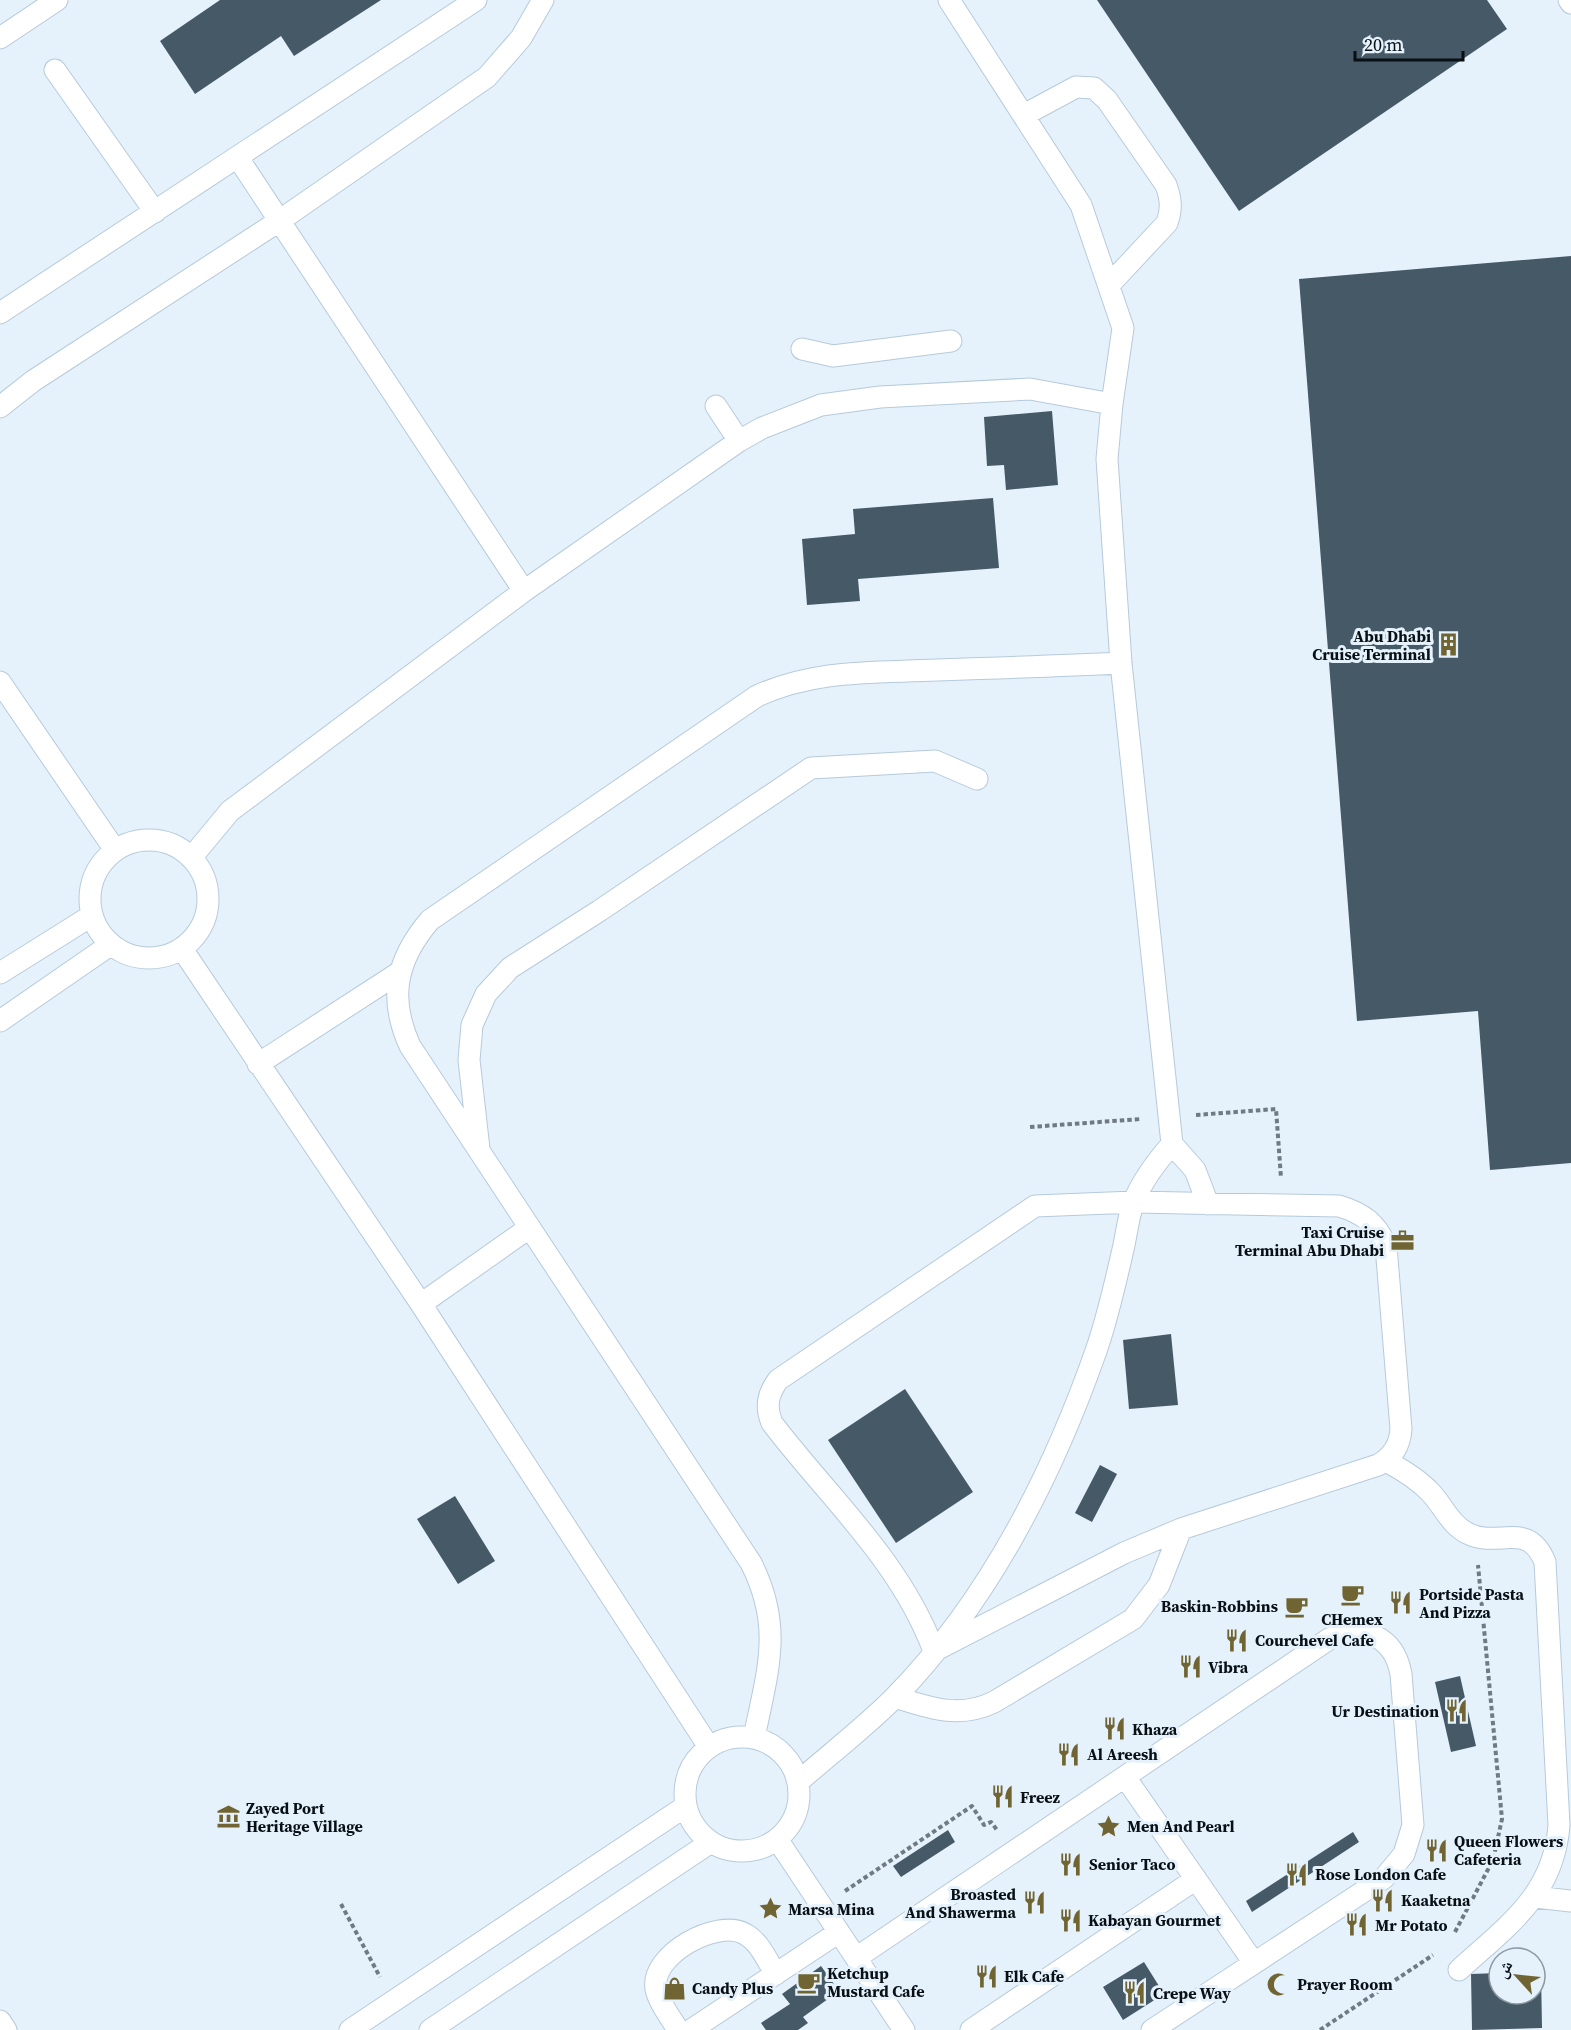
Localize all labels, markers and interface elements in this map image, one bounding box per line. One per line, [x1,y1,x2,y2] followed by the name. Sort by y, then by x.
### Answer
[1355,24,1463,62] scale bar
[1364,32,1402,57] text: 20 m
[1312,625,1431,665] place label: Abu Dhabi Cruise Terminal
[1436,632,1462,658] building icon: Abu Dhabi Cruise Terminal
[1235,1221,1384,1261] place label: Taxi Cruise Terminal Abu Dhabi
[1389,1228,1415,1254] office icon: Taxi Cruise Terminal Abu Dhabi
[1339,1581,1365,1607] cafe icon: CHemex
[1419,1583,1524,1623] place label: Portside Pasta And Pizza
[1388,1590,1414,1616] restaurant icon: Portside Pasta And Pizza
[1283,1593,1309,1619] cafe icon: Baskin-Robbins
[1161,1595,1278,1617] place label: Baskin-Robbins
[1321,1608,1383,1630] place label: CHemex
[1224,1627,1250,1653] restaurant icon: Courchevel Cafe
[1255,1629,1374,1651] place label: Courchevel Cafe
[1177,1654,1203,1680] restaurant icon: Vibra
[1208,1656,1249,1678] place label: Vibra
[1444,1698,1470,1724] restaurant icon: Ur Destination
[1331,1700,1439,1722] place label: Ur Destination
[1101,1716,1127,1742] restaurant icon: Khaza
[1132,1718,1178,1740] place label: Khaza
[1056,1741,1082,1767] restaurant icon: Al Areesh
[1087,1743,1158,1765] place label: Al Areesh
[989,1784,1015,1810] restaurant icon: Freez
[1020,1786,1061,1808] place label: Freez
[246,1797,363,1837] place label: Zayed Port Heritage Village
[215,1804,241,1830] museum icon: Zayed Port Heritage Village
[1096,1813,1122,1839] place icon: Men And Pearl
[1127,1815,1235,1837] place label: Men And Pearl
[1454,1830,1563,1870] place label: Queen Flowers Cafeteria
[1423,1837,1449,1863] restaurant icon: Queen Flowers Cafeteria
[1058,1851,1084,1877] restaurant icon: Senior Taco
[1089,1853,1176,1875] place label: Senior Taco
[1284,1861,1310,1887] restaurant icon: Rose London Cafe
[1315,1863,1446,1885] place label: Rose London Cafe
[905,1883,1016,1923] place label: Broasted And Shawerma
[1370,1887,1396,1913] restaurant icon: Kaaketna
[1401,1889,1471,1911] place label: Kaaketna
[1021,1890,1047,1916] restaurant icon: Broasted And Shawerma
[757,1896,783,1922] place icon: Marsa Mina
[788,1898,875,1920] place label: Marsa Mina
[1057,1907,1083,1933] restaurant icon: Kabayan Gourmet
[1088,1909,1221,1931] place label: Kabayan Gourmet
[1344,1912,1370,1938] restaurant icon: Mr Potato
[1375,1914,1448,1936] place label: Mr Potato
[1487,1946,1547,2006] north arrow
[1490,1957,1517,1982] text: ش
[827,1962,925,2002] place label: Ketchup Mustard Cafe
[973,1963,999,1989] restaurant icon: Elk Cafe
[1004,1965,1064,1987] place label: Elk Cafe
[796,1969,822,1995] cafe icon: Ketchup Mustard Cafe
[1266,1971,1292,1997] mosque icon: Prayer Room
[1297,1973,1393,1995] place label: Prayer Room
[661,1975,687,2001] shop icon: Candy Plus
[692,1977,773,1999] place label: Candy Plus
[1122,1980,1148,2006] restaurant icon: Crepe Way
[1153,1982,1231,2004] place label: Crepe Way

